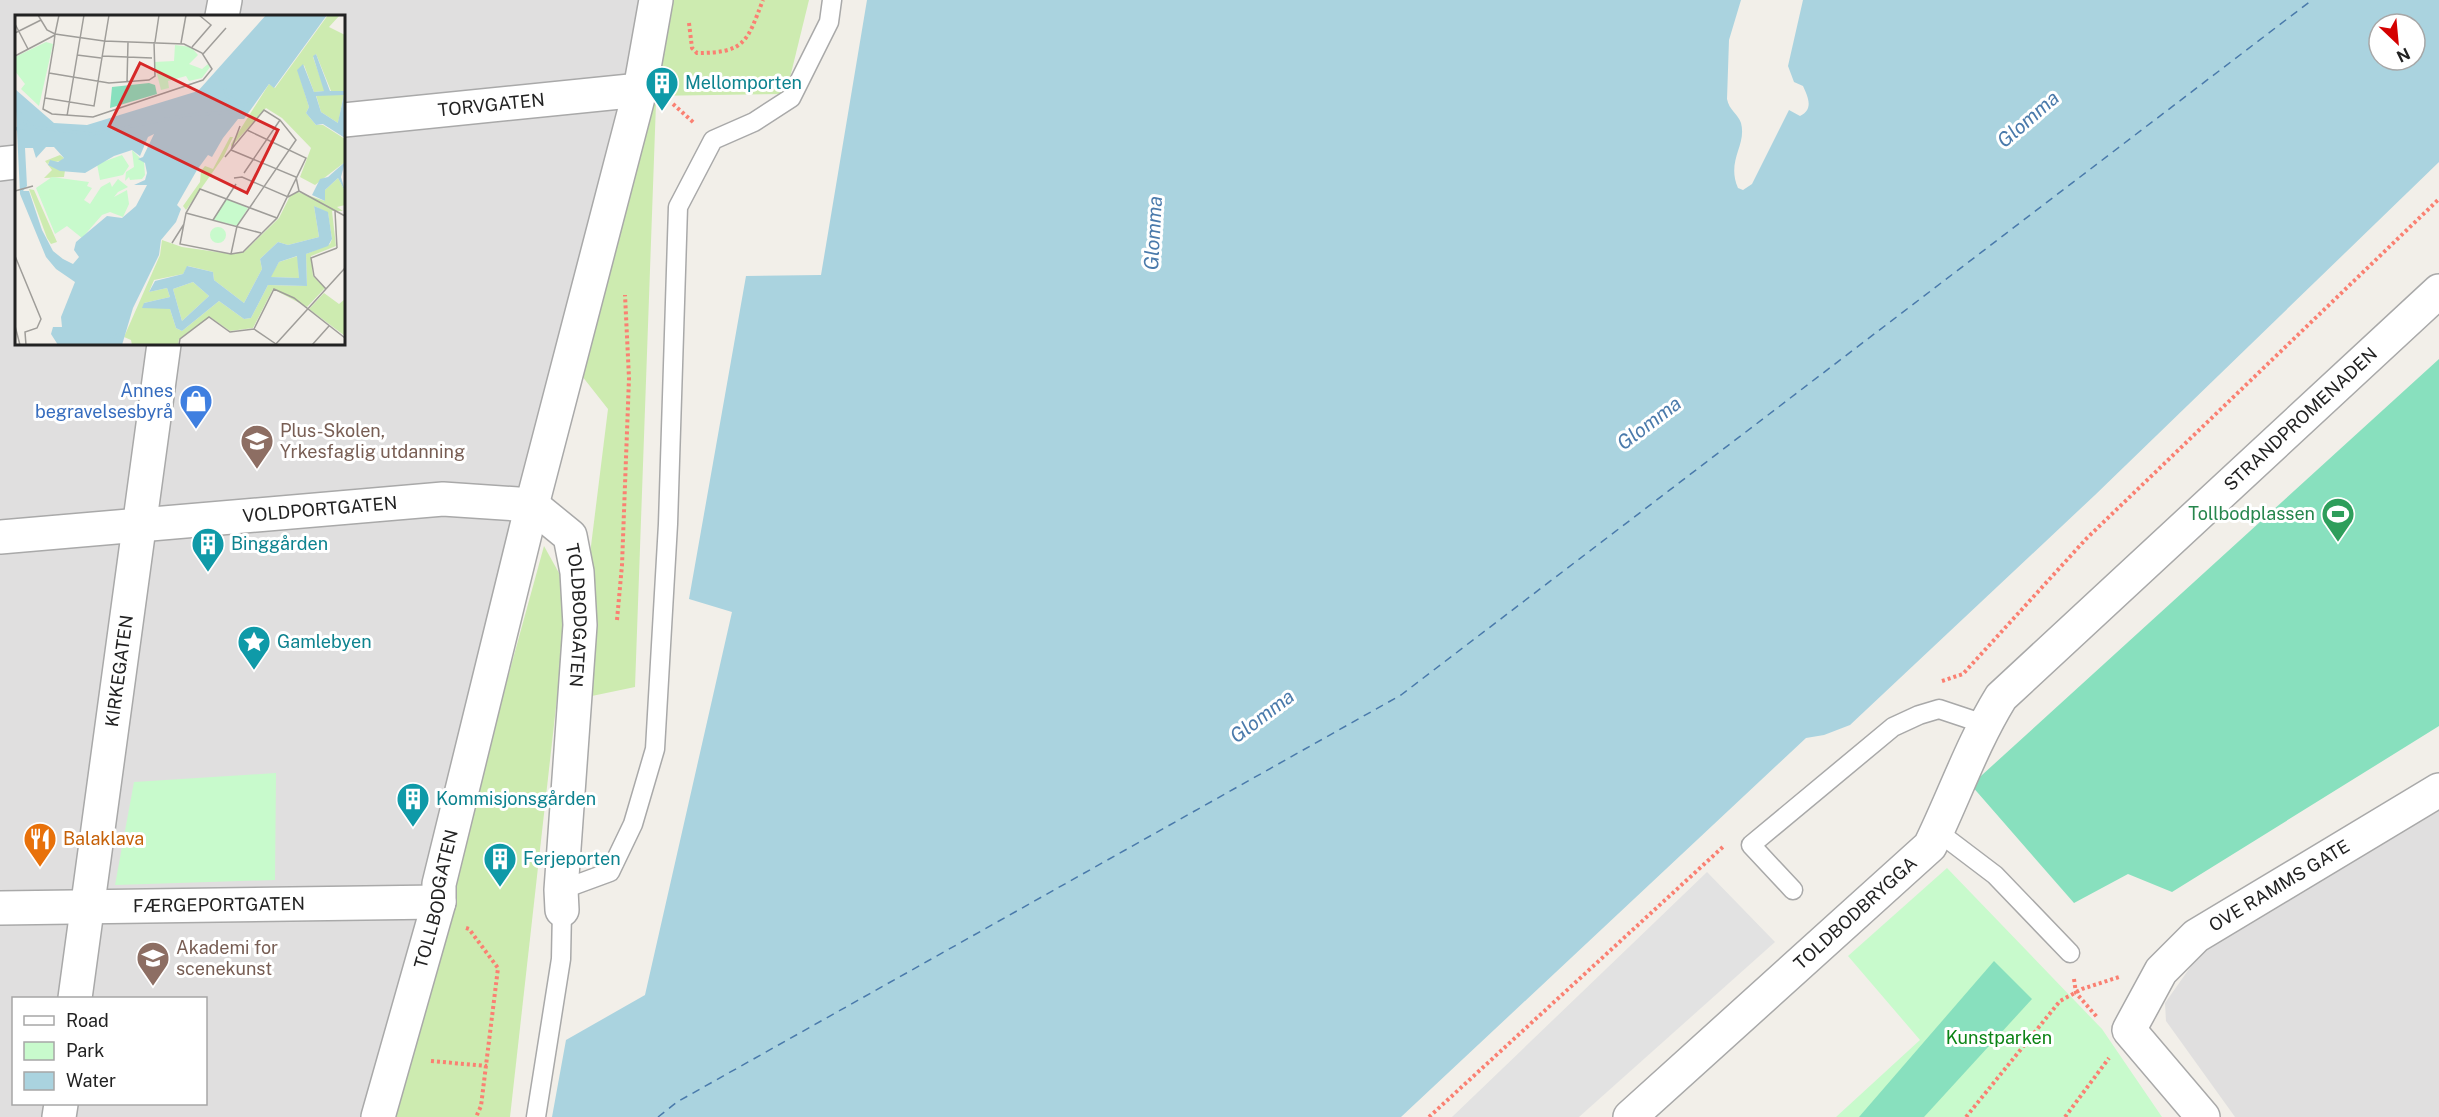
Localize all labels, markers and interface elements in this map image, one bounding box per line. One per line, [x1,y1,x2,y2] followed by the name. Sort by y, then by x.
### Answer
[2367,12,2427,72] north arrow
[15,15,345,345] inset map
[2394,44,2413,66] text: N
[644,65,680,112] building icon: Mellomporten
[685,72,802,93] place label: Mellomporten
[1992,86,2064,152] water label: Glomma
[437,89,546,120] street label: TORVGATEN
[1139,195,1167,271] water label: Glomma
[2219,343,2381,495] street label: STRANDPROMENADEN
[35,380,173,422] place label: Annes begravelsesbyrå
[178,383,214,430] shop icon: Annes begravelsesbyrå
[1612,391,1686,455] water label: Glomma
[280,420,465,462] place label: Plus-Skolen, Yrkesfaglig utdanning
[239,423,275,470] school or university icon: Plus-Skolen, Yrkesfaglig utdanning
[242,492,398,526] street label: VOLDPORTGATEN
[2320,496,2356,543] sports icon: Tollbodplassen
[2188,503,2315,524] place label: Tollbodplassen
[190,526,226,573] building icon: Binggården
[231,533,328,554] place label: Binggården
[562,541,591,688] street label: TOLDBODGATEN
[101,614,137,728] street label: KIRKEGATEN
[236,624,272,671] place icon: Gamlebyen
[277,631,372,652] place label: Gamlebyen
[1225,684,1299,748] water label: Glomma
[395,781,431,828] building icon: Kommisjonsgården
[436,788,596,809] place label: Kommisjonsgården
[22,821,58,868] restaurant icon: Balaklava
[410,827,462,971] street label: TOLLBODGATEN
[63,828,144,849] place label: Balaklava
[2205,835,2353,936] street label: OVE RAMMS GATE
[482,841,518,888] building icon: Ferjeporten
[523,848,621,869] place label: Ferjeporten
[1789,852,1921,974] street label: TOLDBODBRYGGA
[133,893,305,916] street label: FÆRGEPORTGATEN
[176,937,278,979] place label: Akademi for scenekunst
[135,940,171,987] school or university icon: Akademi for scenekunst
[12,997,207,1105] legend
[66,1010,109,1031] text: Road
[1946,1027,2052,1048] park label: Kunstparken
[66,1040,104,1061] text: Park
[66,1070,116,1091] text: Water

